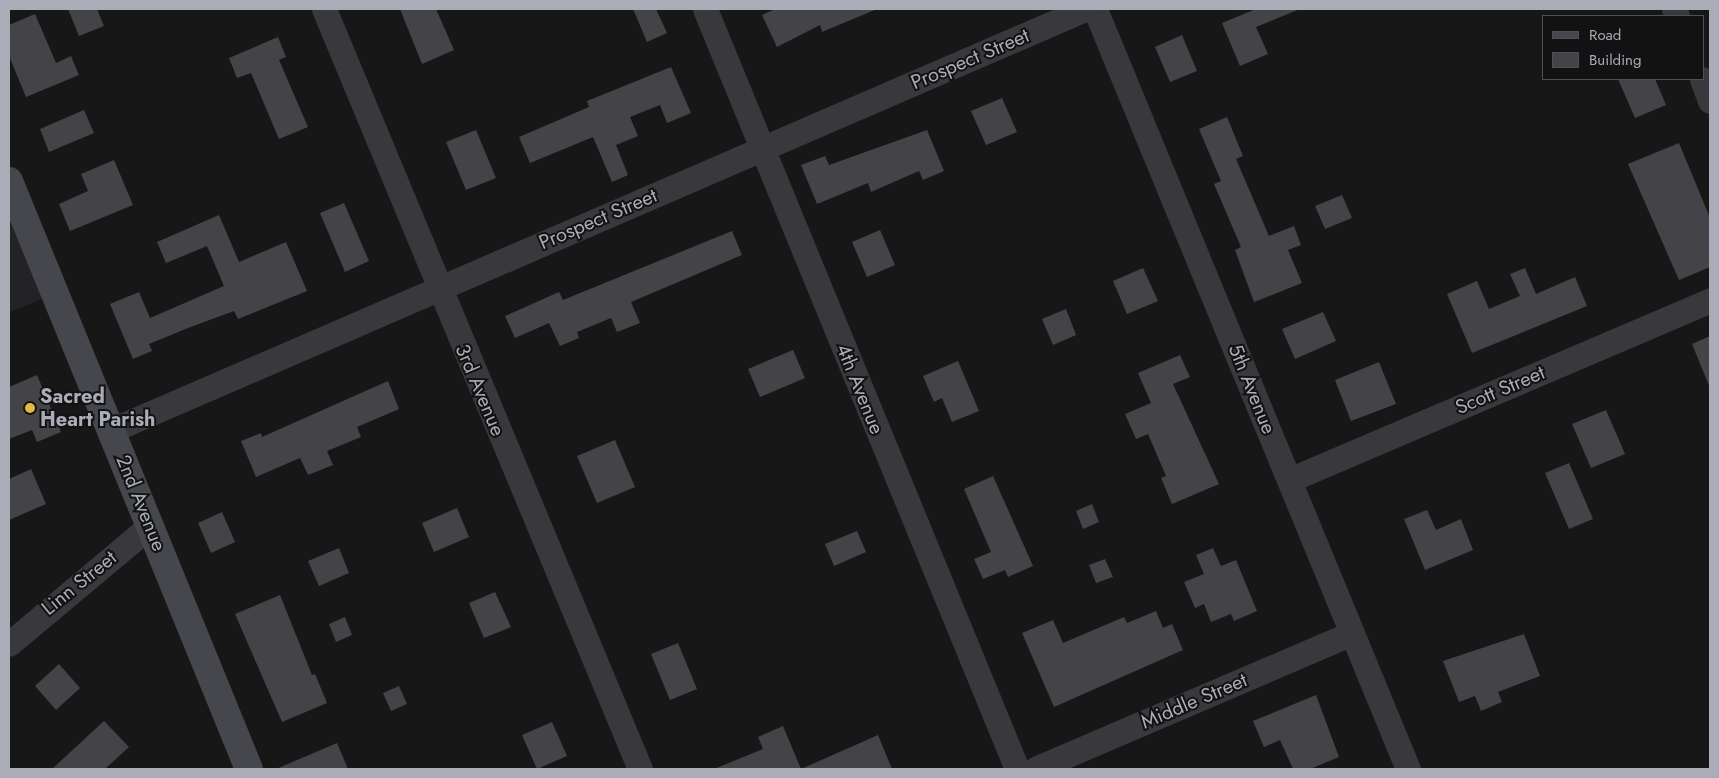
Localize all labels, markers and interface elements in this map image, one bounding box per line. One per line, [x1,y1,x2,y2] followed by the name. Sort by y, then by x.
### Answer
[1542,15,1704,80] legend
[907,23,1033,95] street label: Prospect Street
[1589,24,1621,46] text: Road
[1589,49,1641,71] text: Building
[535,183,661,255] street label: Prospect Street
[450,340,510,440] street label: 3rd Avenue
[831,340,889,438] street label: 4th Avenue
[1223,341,1281,437] street label: 5th Avenue
[1452,360,1548,420] street label: Scott Street
[40,384,155,431] place label: Sacred Heart Parish
[24,402,36,414] marker: Sacred Heart Parish
[111,451,171,555] street label: 2nd Avenue
[37,546,121,620] street label: Linn Street
[1137,668,1251,734] street label: Middle Street

